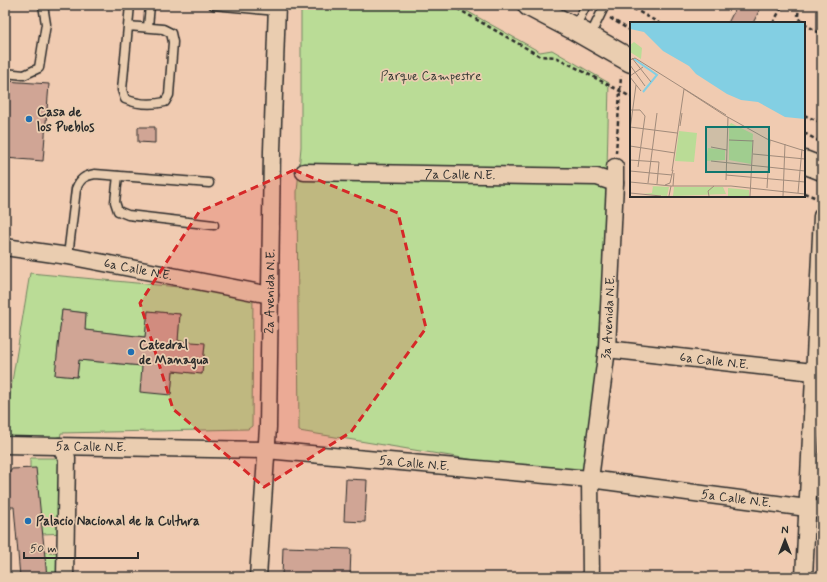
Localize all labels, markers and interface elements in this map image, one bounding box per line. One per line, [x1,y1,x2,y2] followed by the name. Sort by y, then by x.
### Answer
[630,22,805,197] inset map
[381,68,481,85] park label: Parque Campestre
[37,104,95,136] place label: Casa de los Pueblos
[24,114,34,124] marker: Casa de los Pueblos
[424,166,496,184] street label: 7a Calle N.E.
[261,248,279,334] street label: 2a Avenida N.E.
[102,255,174,285] street label: 6a Calle N.E.
[597,274,619,361] street label: 3a Avenida N.E.
[139,337,209,370] place label: Catedral de Managua
[126,347,136,357] marker: Catedral de Managua
[679,349,750,373] street label: 6a Calle N.E.
[55,437,127,456] street label: 5a Calle N.E.
[378,452,451,475] street label: 5a Calle N.E.
[700,485,773,512] street label: 5a Calle N.E.
[36,513,200,530] place label: Palacio Nacional de la Cultura
[23,516,33,526] marker: Palacio Nacional de la Cultura
[765,520,805,560] north arrow
[781,524,789,538] text: N
[24,534,138,560] scale bar
[30,541,57,557] text: 50 m

